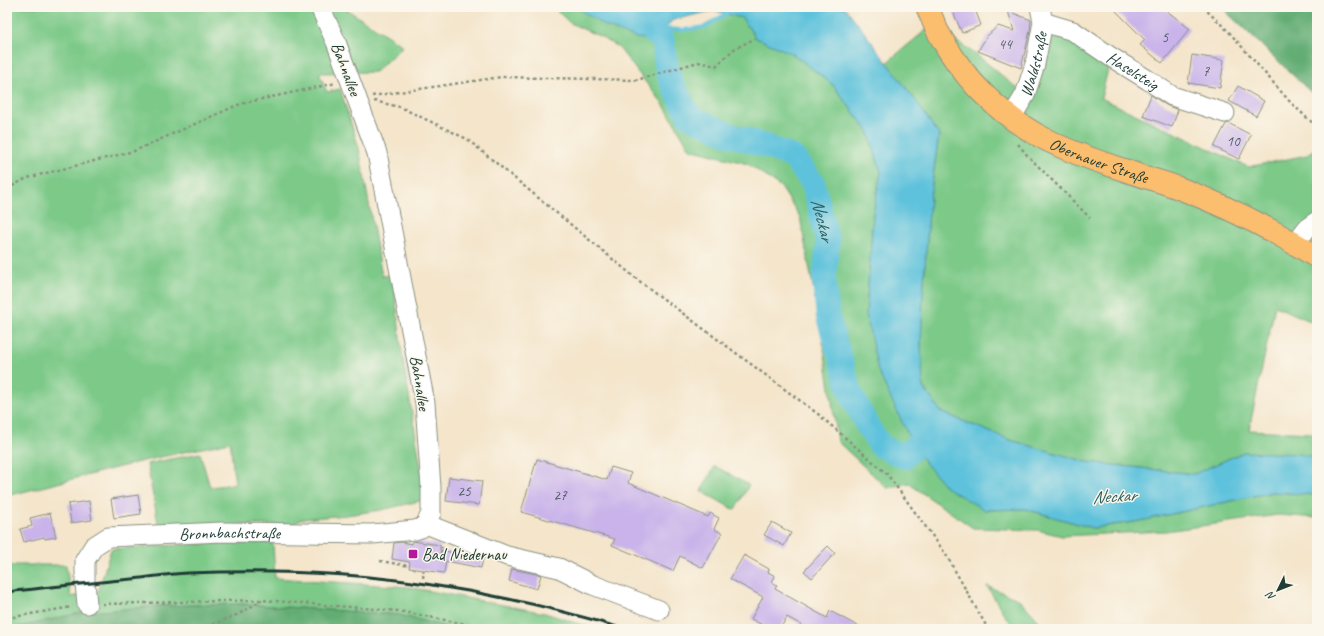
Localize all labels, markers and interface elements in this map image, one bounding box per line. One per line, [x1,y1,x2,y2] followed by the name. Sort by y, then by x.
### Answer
[1162,28,1170,47] house number: 5
[1015,29,1052,99] street label: Waldstraße
[998,35,1013,54] house number: 44
[326,39,366,100] street label: Bahnallee
[1103,46,1164,96] street label: Haselsteig
[1203,62,1211,81] house number: 7
[1226,132,1241,151] house number: 10
[1046,133,1152,188] street label: Obernauer Straße
[806,196,839,247] water label: Neckar
[405,354,435,413] street label: Bahnallee
[457,482,472,501] house number: 25
[1092,484,1140,508] water label: Neckar
[553,486,568,505] house number: 27
[179,521,282,544] street label: Bronnbachstraße
[422,544,508,565] place label: Bad Niedernau
[407,548,419,560] marker: Bad Niedernau
[1258,570,1298,610] north arrow
[1262,588,1278,604] text: N

